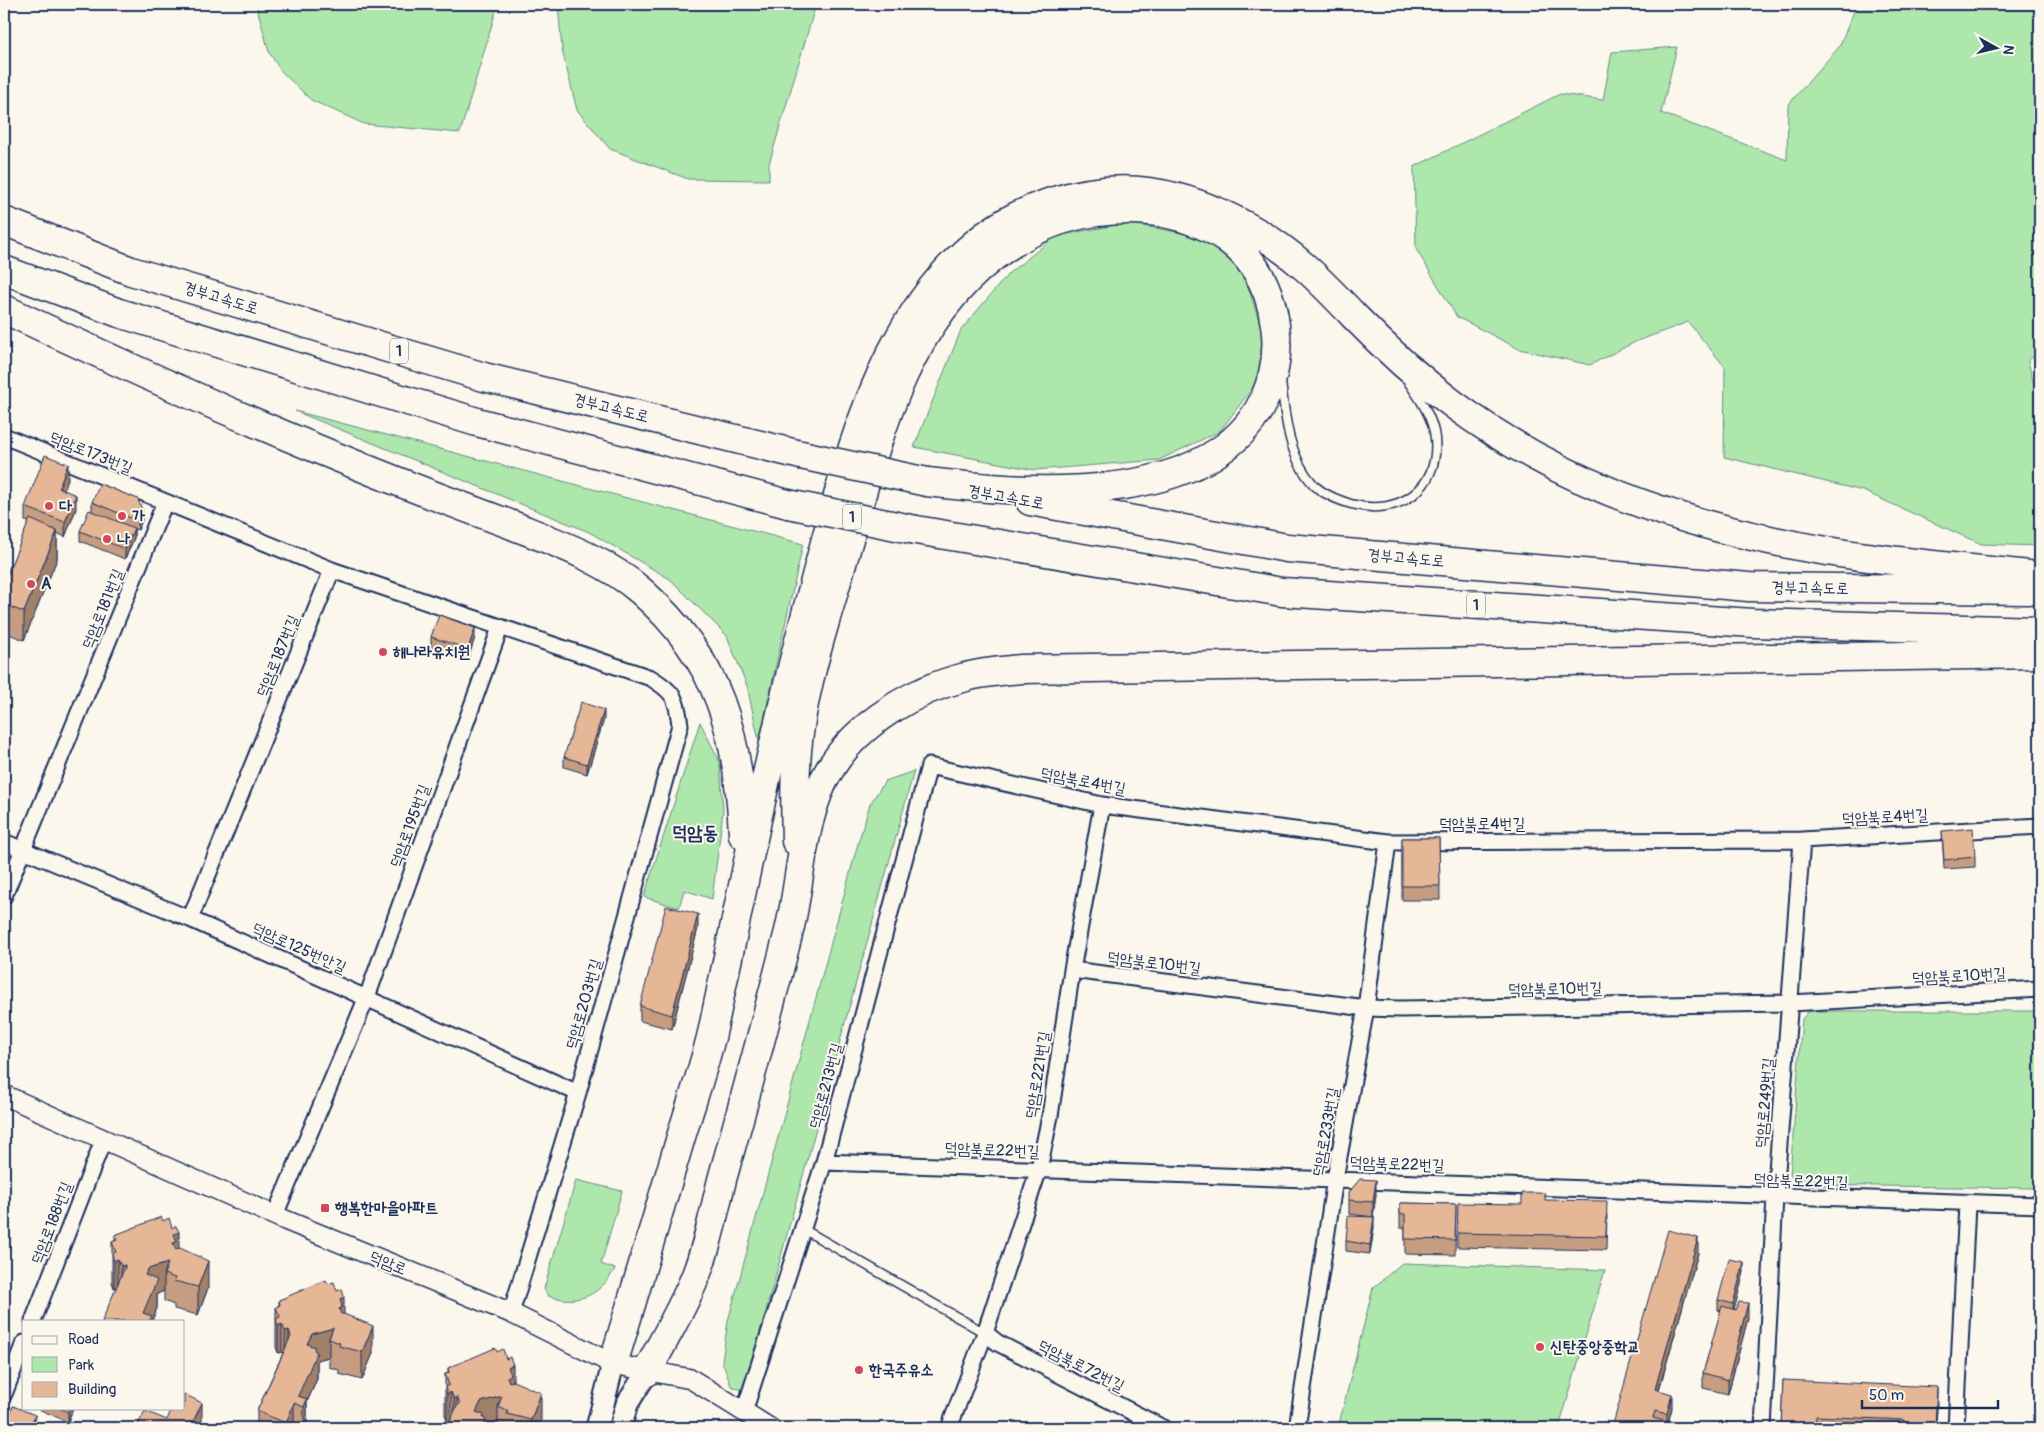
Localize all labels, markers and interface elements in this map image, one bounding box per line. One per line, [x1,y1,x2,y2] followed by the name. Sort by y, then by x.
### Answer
[1972,22,2022,72] north arrow
[1999,44,2017,56] text: N
[181,277,261,319] street label: 경부고속도로
[390,338,408,364] road number: 1
[571,389,651,427] street label: 경부고속도로
[46,427,136,479] street label: 덕암로173번길
[966,480,1046,514] street label: 경부고속도로
[59,496,73,516] place label: 다
[43,500,55,512] marker: 다
[843,504,861,530] road number: 1
[132,506,145,526] place label: 가
[116,510,128,522] marker: 가
[117,529,131,549] place label: 나
[101,533,113,545] marker: 나
[1367,545,1445,571] street label: 경부고속도로
[78,566,128,652] street label: 덕암로181번길
[41,574,52,594] place label: A
[1771,577,1849,599] street label: 경부고속도로
[25,578,37,590] marker: A
[1467,592,1485,618] road number: 1
[252,612,304,700] street label: 덕암로187번길
[392,642,470,662] place label: 해나라유치원
[377,646,389,658] marker: 해나라유치원
[1039,763,1128,799] street label: 덕암북로4번길
[386,781,434,871] street label: 덕암로195번길
[1841,805,1929,829] street label: 덕암북로4번길
[1439,814,1525,834] street label: 덕암북로4번길
[672,821,718,845] district label: 덕암동
[249,918,349,978] street label: 덕암로125번안길
[1106,947,1202,979] street label: 덕암북로10번길
[562,956,606,1052] street label: 덕암로203번길
[1911,964,2007,988] street label: 덕암북로10번길
[1508,978,1603,1000] street label: 덕암북로10번길
[1021,1030,1055,1120] street label: 덕암로221번길
[805,1041,847,1131] street label: 덕암로213번길
[1751,1057,1779,1149] street label: 덕암로249번길
[1308,1085,1344,1178] street label: 덕암로233번길
[944,1138,1040,1162] street label: 덕암북로22번길
[1349,1152,1445,1176] street label: 덕암북로22번길
[1753,1169,1849,1193] street label: 덕암북로22번길
[27,1179,77,1267] street label: 덕암로188번길
[334,1198,438,1218] place label: 행복한마을아파트
[319,1202,331,1214] marker: 행복한마을아파트
[366,1246,410,1280] street label: 덕암로
[22,1320,185,1410] legend
[68,1330,99,1349] text: Road
[1034,1336,1128,1396] street label: 덕암북로72번길
[1550,1337,1640,1357] place label: 신탄중앙중학교
[1534,1341,1546,1353] marker: 신탄중앙중학교
[68,1356,95,1375] text: Park
[868,1360,934,1380] place label: 한국주유소
[853,1364,865,1376] marker: 한국주유소
[1862,1377,1998,1409] scale bar
[68,1380,116,1399] text: Building
[1869,1386,1904,1405] text: 50 m

